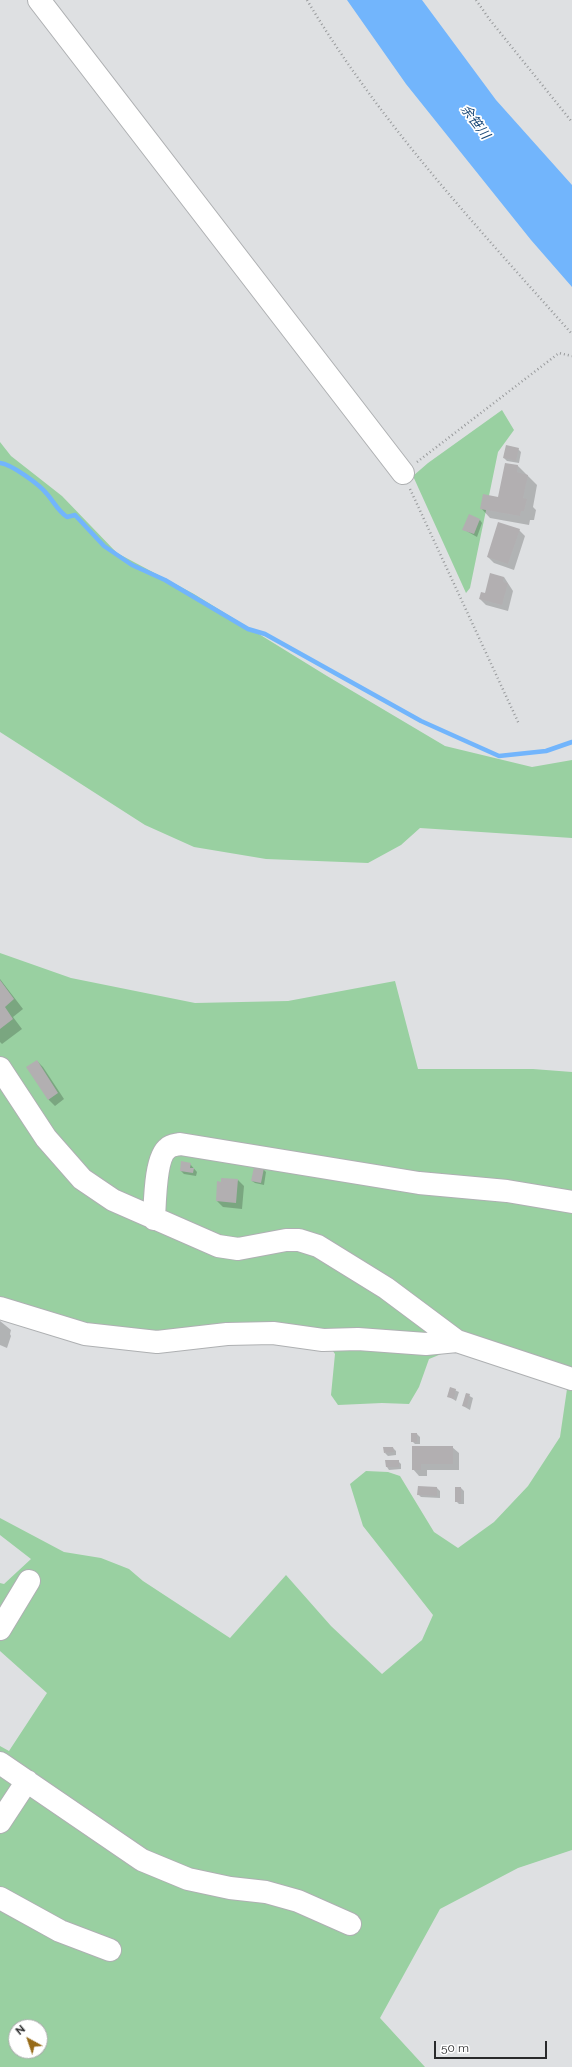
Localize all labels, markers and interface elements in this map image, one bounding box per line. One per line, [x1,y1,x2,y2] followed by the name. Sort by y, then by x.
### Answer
[457,102,493,142] water label: 余笹川
[8,2019,48,2059] north arrow
[13,2023,28,2038] text: N
[436,2033,549,2059] scale bar
[441,2041,469,2055] text: 50 m

